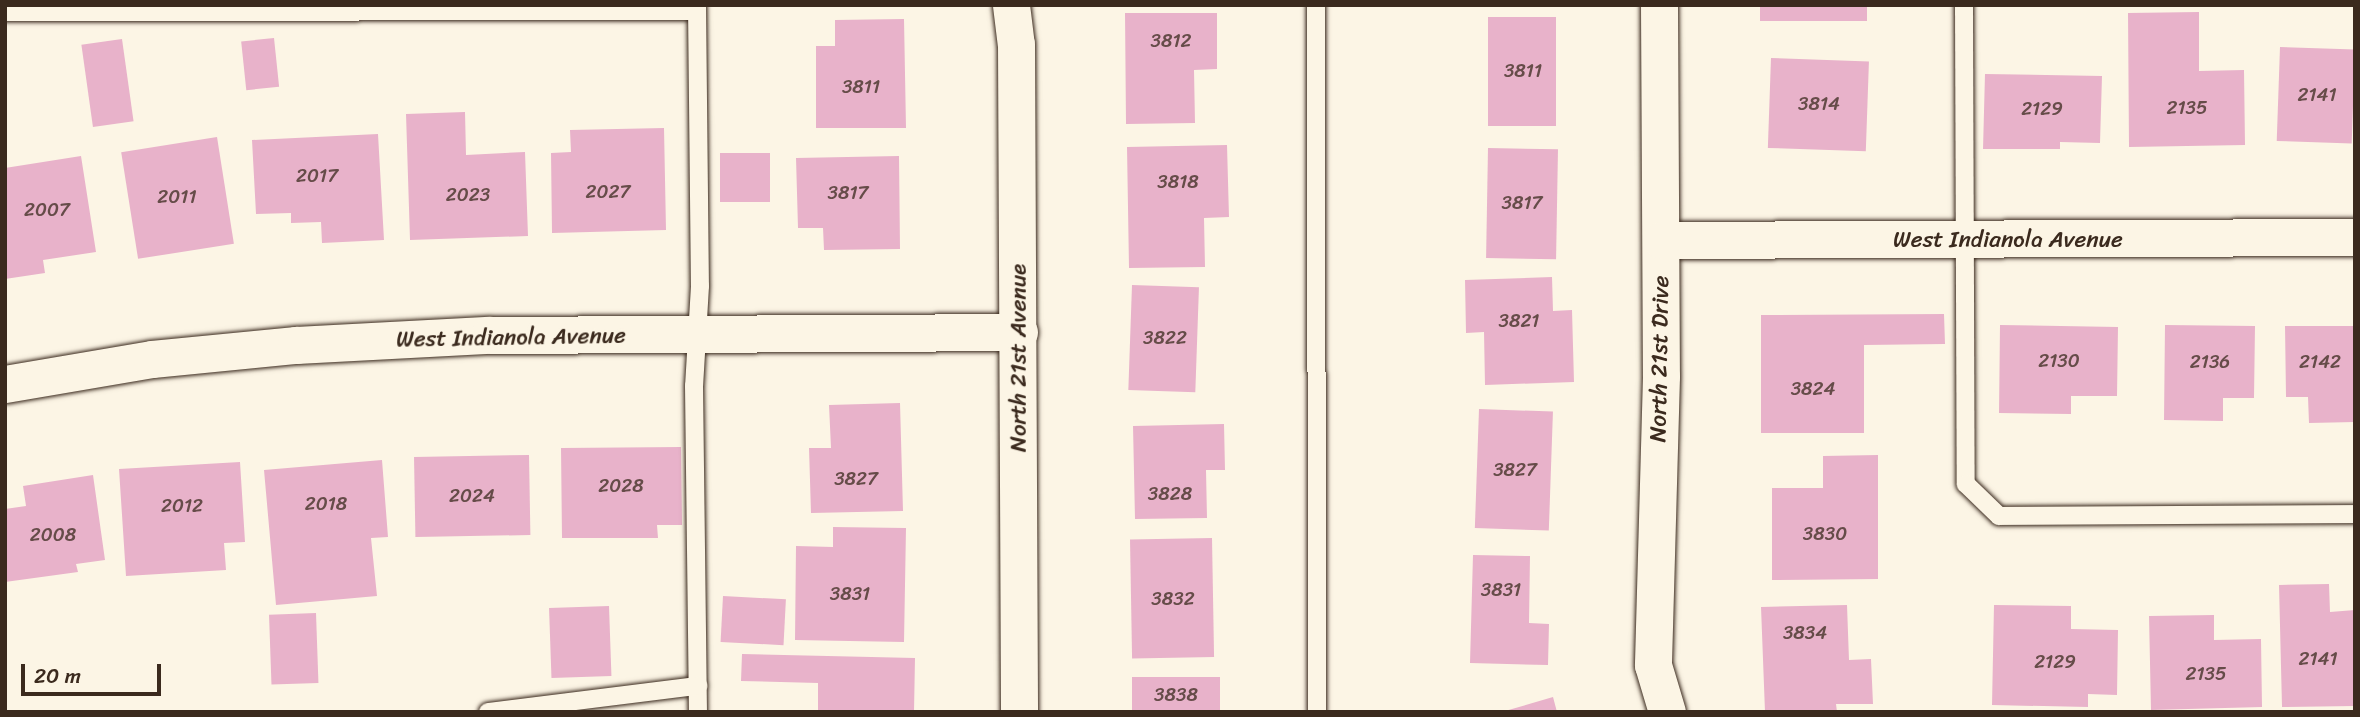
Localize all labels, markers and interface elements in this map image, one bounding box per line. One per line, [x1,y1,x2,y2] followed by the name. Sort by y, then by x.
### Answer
[1150,30,1192,52] house number: 3812
[1504,60,1542,82] house number: 3811
[842,76,880,98] house number: 3811
[2297,84,2337,106] house number: 2141
[1798,93,1840,115] house number: 3814
[2166,97,2208,119] house number: 2135
[2021,98,2063,120] house number: 2129
[296,165,338,187] house number: 2017
[1157,171,1199,193] house number: 3818
[586,181,630,203] house number: 2027
[828,182,868,204] house number: 3817
[446,184,490,206] house number: 2023
[157,186,197,208] house number: 2011
[1502,192,1542,214] house number: 3817
[24,199,70,221] house number: 2007
[1893,226,2123,254] street label: West Indianola Avenue
[1005,264,1033,452] street label: North 21st Avenue
[1645,275,1675,443] street label: North 21st Drive
[1498,310,1540,332] house number: 3821
[396,322,626,354] street label: West Indianola Avenue
[1143,327,1187,349] house number: 3822
[2038,350,2080,372] house number: 2130
[2190,351,2230,373] house number: 2136
[2299,351,2341,373] house number: 2142
[1791,378,1835,400] house number: 3824
[1493,459,1537,481] house number: 3827
[834,468,878,490] house number: 3827
[598,475,644,497] house number: 2028
[1148,483,1192,505] house number: 3828
[449,485,495,507] house number: 2024
[305,493,347,515] house number: 2018
[161,495,203,517] house number: 2012
[1803,523,1847,545] house number: 3830
[30,524,76,546] house number: 2008
[1481,579,1521,601] house number: 3831
[830,583,870,605] house number: 3831
[1151,588,1195,610] house number: 3832
[1783,622,1827,644] house number: 3834
[2298,648,2338,670] house number: 2141
[24,650,164,694] scale bar
[2034,651,2076,673] house number: 2129
[34,657,81,695] text: 20 m
[2185,663,2227,685] house number: 2135
[1154,684,1198,706] house number: 3838

